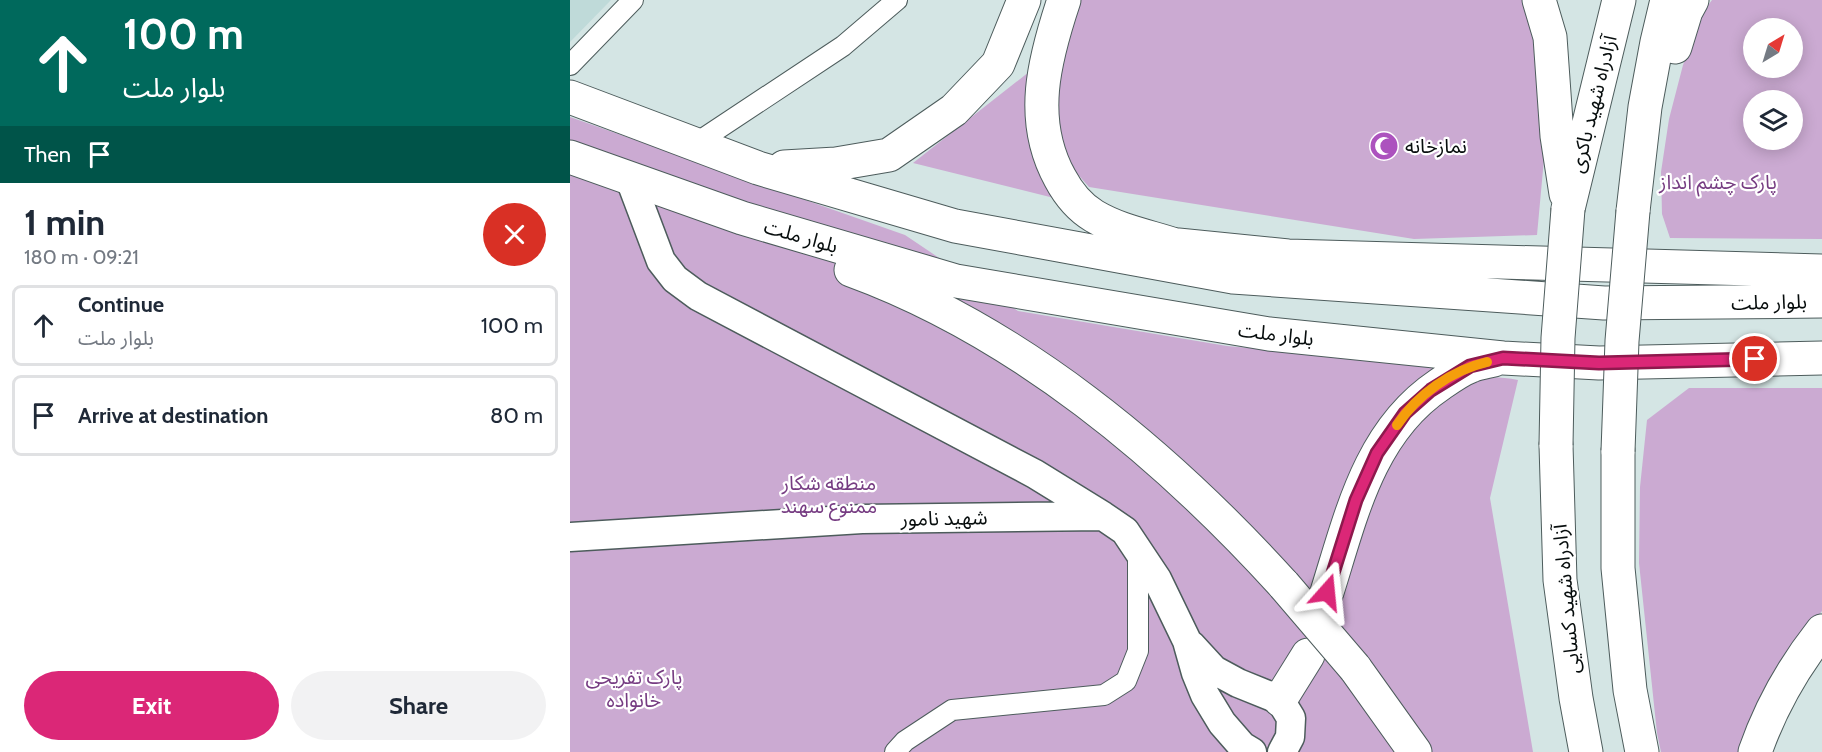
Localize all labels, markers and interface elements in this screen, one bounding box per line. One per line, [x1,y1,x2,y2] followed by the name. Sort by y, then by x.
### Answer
[123,8,244,60] text: 100 m
[1743,18,1803,78] north arrow
[1743,18,1803,150] map controls
[24,24,102,102] icon: ahead
[1564,32,1622,175] street label: آزادراه شهید باکری
[123,71,225,104] text: بلوار ملت
[1743,90,1803,150] button: layers
[1368,130,1400,162] mosque icon: نمازخانه
[1405,134,1467,158] place label: نمازخانه
[83,138,116,171] icon: arrive
[24,141,71,168] text: Then
[1658,170,1777,197] park label: پارک چشم انداز
[24,200,105,244] text: 1 min
[483,203,546,266] button: close
[761,214,841,258] street label: بلوار ملت
[24,245,139,269] text: 180 m · 09:21
[1731,289,1807,315] street label: بلوار ملت
[78,291,164,318] text: Continue
[27,309,60,342] icon: ahead
[481,312,543,339] text: 100 m
[1237,317,1315,351] street label: بلوار ملت
[78,326,154,350] text: بلوار ملت
[1729,333,1780,384] pin
[1738,342,1771,375] icon: arrive
[27,399,60,432] icon: arrive
[78,402,268,429] text: Arrive at destination
[490,402,543,429] text: 80 m
[781,471,877,521] park label: منطقه شکار ممنوع سهند
[899,505,988,531] street label: شهید نامور
[1547,522,1585,675] street label: آزادراه شهید کسایی
[1295,560,1359,624] position arrow
[585,665,683,712] park label: پارک تفریحی خانواده
[24,671,279,740] button: Exit
[291,671,546,740] button: Share

